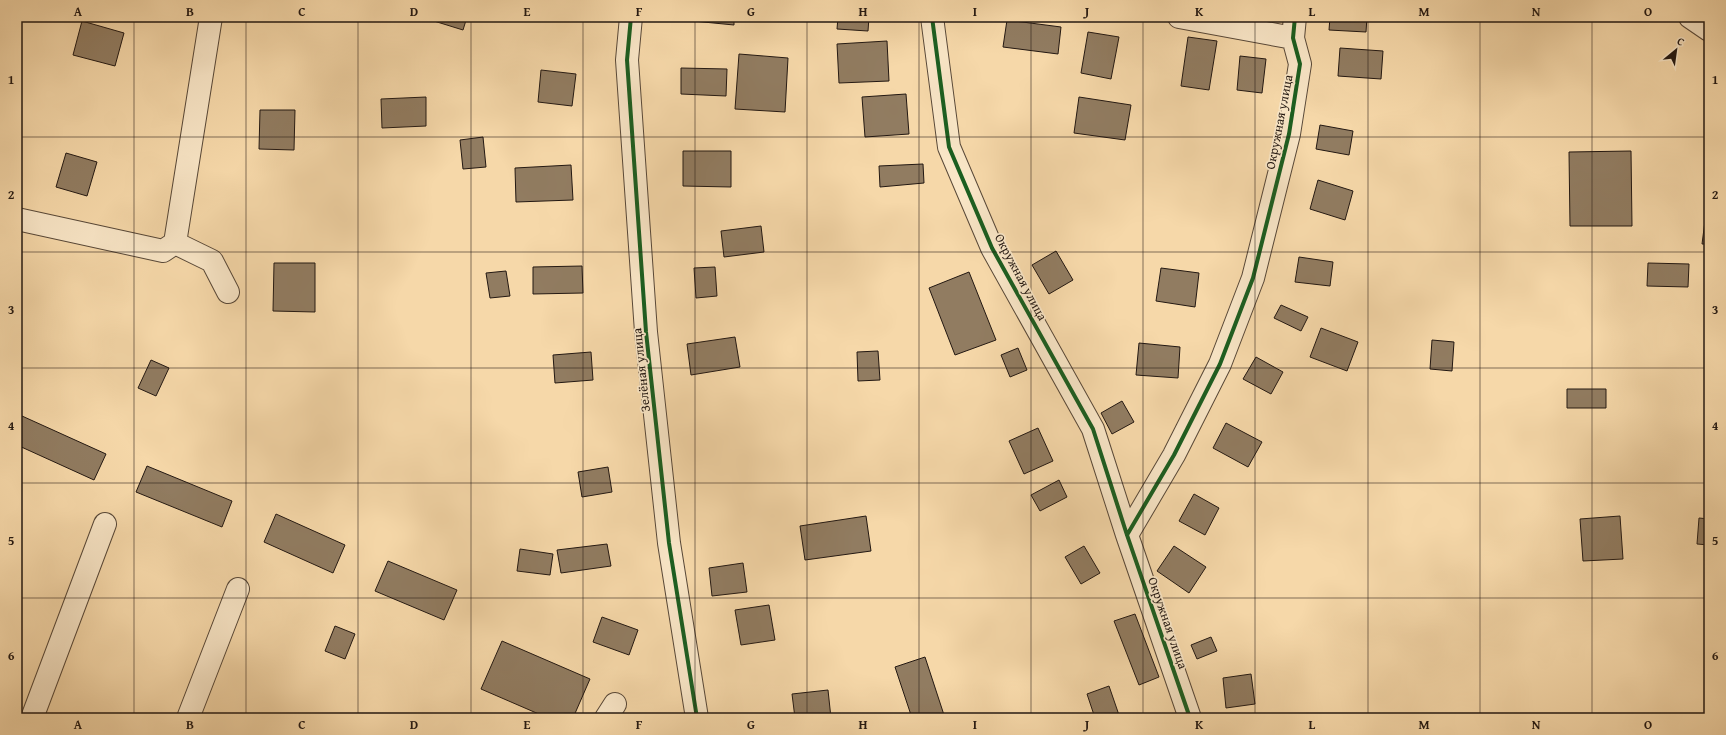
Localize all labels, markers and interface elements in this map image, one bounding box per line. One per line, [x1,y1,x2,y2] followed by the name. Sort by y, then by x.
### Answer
[74,2,83,21] text: A
[186,2,194,21] text: B
[298,2,306,21] text: C
[410,2,418,21] text: D
[524,2,531,21] text: E
[636,2,643,21] text: F
[747,2,755,21] text: G
[858,2,868,21] text: H
[973,2,977,21] text: I
[1083,2,1090,21] text: J
[1195,2,1204,21] text: K
[1309,2,1316,21] text: L
[1418,2,1430,21] text: M
[1532,2,1541,21] text: N
[1644,2,1652,21] text: O
[1656,30,1696,70] north arrow
[1674,33,1687,50] text: С
[8,70,14,89] text: 1
[1712,70,1718,89] text: 1
[1261,72,1298,171] street label: Окружная улица
[8,185,15,204] text: 2
[1712,185,1719,204] text: 2
[990,230,1052,325] street label: Окружная улица
[8,300,14,319] text: 3
[1712,300,1718,319] text: 3
[627,326,655,413] street label: Зелёная улица
[8,416,15,435] text: 4
[1712,416,1719,435] text: 4
[8,531,15,550] text: 5
[1712,531,1719,550] text: 5
[1143,574,1193,672] street label: Окружная улица
[8,646,15,665] text: 6
[1712,646,1719,665] text: 6
[74,715,83,734] text: A
[186,715,194,734] text: B
[298,715,306,734] text: C
[410,715,418,734] text: D
[524,715,531,734] text: E
[636,715,643,734] text: F
[747,715,755,734] text: G
[858,715,868,734] text: H
[973,715,977,734] text: I
[1083,715,1090,734] text: J
[1195,715,1204,734] text: K
[1309,715,1316,734] text: L
[1418,715,1430,734] text: M
[1532,715,1541,734] text: N
[1644,715,1652,734] text: O

